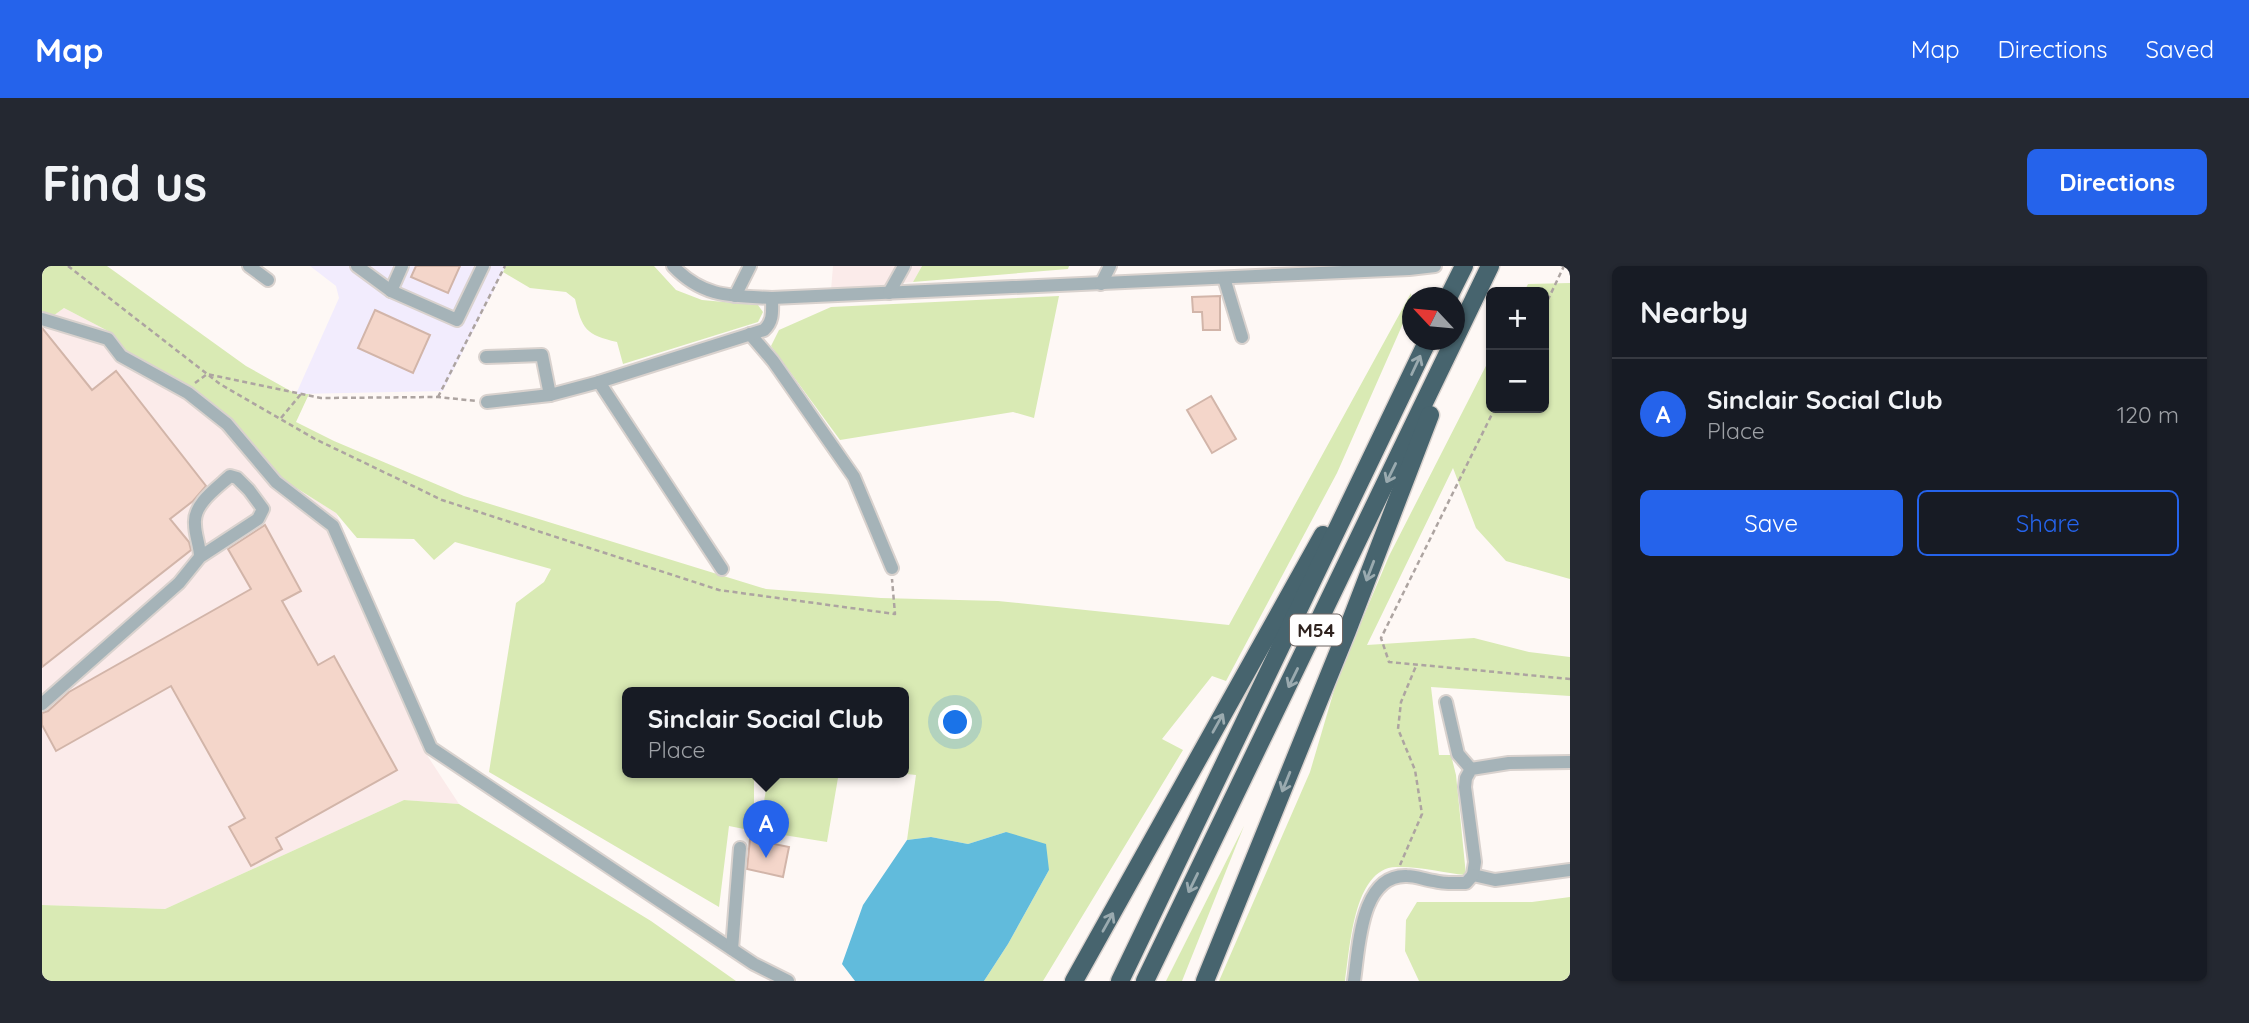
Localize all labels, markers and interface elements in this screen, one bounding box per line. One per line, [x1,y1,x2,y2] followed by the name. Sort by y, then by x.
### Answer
[35,29,103,70] text: Map
[1911,34,1960,64] text: Map
[1998,34,2108,64] text: Directions
[2146,34,2214,64] text: Saved
[2027,149,2207,215] button: Directions
[42,152,207,213] text: Find us
[1402,287,1465,350] north arrow
[1486,287,1549,413] map controls
[1486,287,1549,350] button: +
[1640,293,1748,331] text: Nearby
[1486,350,1549,413] button: −
[1410,355,1423,376] one-way arrow
[1707,383,1943,416] text: Sinclair Social Club
[1656,400,1670,429] text: A
[2117,400,2179,429] text: 120 m
[1707,416,1765,445] text: Place
[1384,462,1397,483] one-way arrow
[1640,490,1903,556] button: Save
[1917,490,2179,556] button: Share
[1363,559,1376,581] one-way arrow
[1290,614,1342,646] road number: M54
[1285,667,1299,688] one-way arrow
[622,687,909,778] popup
[648,702,883,735] text: Sinclair Social Club
[938,705,972,739] your location
[1212,713,1225,734] one-way arrow
[648,735,706,764] text: Place
[1279,771,1292,792] one-way arrow
[743,800,789,858] pin: A
[1186,872,1199,893] one-way arrow
[1101,912,1115,932] one-way arrow

